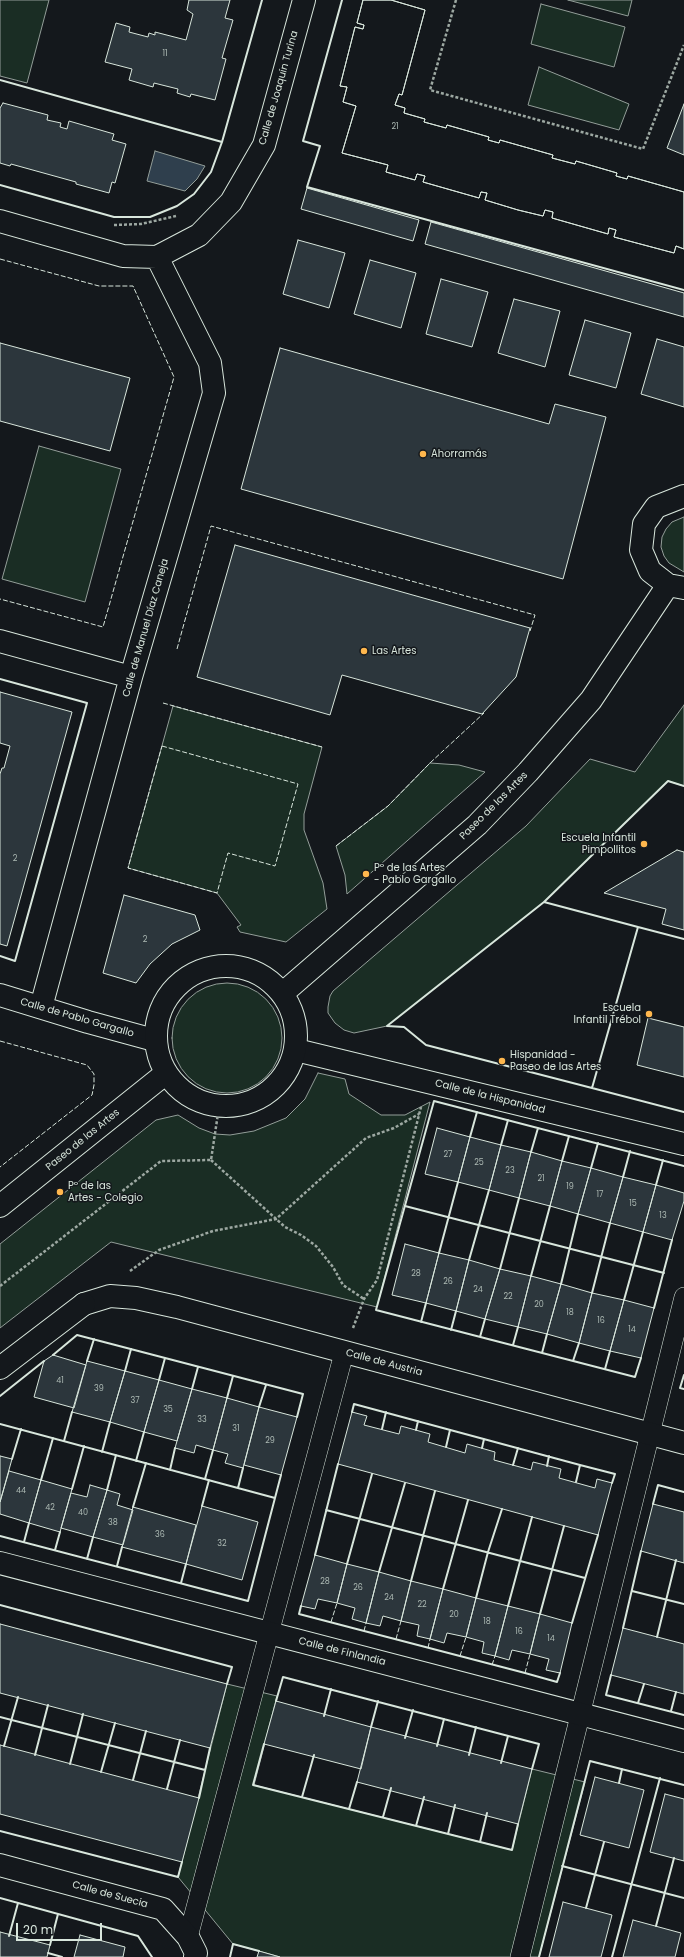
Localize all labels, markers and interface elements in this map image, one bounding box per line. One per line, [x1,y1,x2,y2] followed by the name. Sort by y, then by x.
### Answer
[257,30,301,146] street label: Calle de Joaquín Turina
[162,49,168,59] house number: 11
[391,122,399,132] house number: 21
[431,448,487,460] place label: Ahorramás
[418,449,428,459] marker: Ahorramás
[120,558,172,698] street label: Calle de Manuel Díaz Caneja
[372,645,416,657] place label: Las Artes
[359,646,369,656] marker: Las Artes
[457,769,531,843] street label: Paseo de las Artes
[561,832,636,856] place label: Escuela Infantil Pimpollitos
[639,839,649,849] marker: Escuela Infantil Pimpollitos
[13,854,17,864] house number: 2
[374,862,456,886] place label: Pº de las Artes - Pablo Gargallo
[361,869,371,879] marker: Pº de las Artes - Pablo Gargallo
[143,935,147,945] house number: 2
[19,996,135,1040] street label: Calle de Pablo Gargallo
[574,1002,641,1026] place label: Escuela Infantil Trébol
[644,1009,654,1019] marker: Escuela Infantil Trébol
[510,1049,601,1072] place label: Hispanidad - Paseo de las Artes
[497,1056,507,1066] marker: Hispanidad - Paseo de las Artes
[434,1078,546,1116] street label: Calle de la Hispanidad
[44,1107,122,1173] street label: Paseo de las Artes
[444,1150,452,1160] house number: 27
[474,1158,484,1168] house number: 25
[505,1166,515,1176] house number: 23
[537,1174,545,1184] house number: 21
[68,1180,143,1204] place label: Pº de las Artes - Colegio
[566,1182,574,1192] house number: 19
[55,1187,65,1197] marker: Pº de las Artes - Colegio
[597,1190,603,1200] house number: 17
[629,1199,637,1209] house number: 15
[659,1211,667,1221] house number: 13
[411,1269,421,1279] house number: 28
[443,1277,453,1287] house number: 26
[473,1285,483,1295] house number: 24
[503,1292,513,1302] house number: 22
[534,1300,544,1310] house number: 20
[566,1308,574,1318] house number: 18
[597,1316,605,1326] house number: 16
[628,1325,636,1335] house number: 14
[344,1347,424,1379] street label: Calle de Austria
[56,1376,64,1386] house number: 41
[94,1384,104,1394] house number: 39
[130,1396,140,1406] house number: 37
[163,1405,173,1415] house number: 35
[197,1415,207,1425] house number: 33
[232,1424,240,1434] house number: 31
[265,1436,275,1446] house number: 29
[16,1486,26,1496] house number: 44
[45,1503,55,1513] house number: 42
[78,1508,88,1518] house number: 40
[108,1518,118,1528] house number: 38
[155,1530,165,1540] house number: 36
[217,1539,227,1549] house number: 32
[320,1577,330,1587] house number: 28
[353,1583,363,1593] house number: 26
[384,1593,394,1603] house number: 24
[417,1600,427,1610] house number: 22
[449,1610,459,1620] house number: 20
[483,1617,491,1627] house number: 18
[515,1627,523,1637] house number: 16
[547,1634,555,1644] house number: 14
[297,1635,387,1669] street label: Calle de Finlandia
[71,1879,149,1911] street label: Calle de Suecia
[18,1915,104,1941] scale bar
[23,1921,53,1938] text: 20 m

